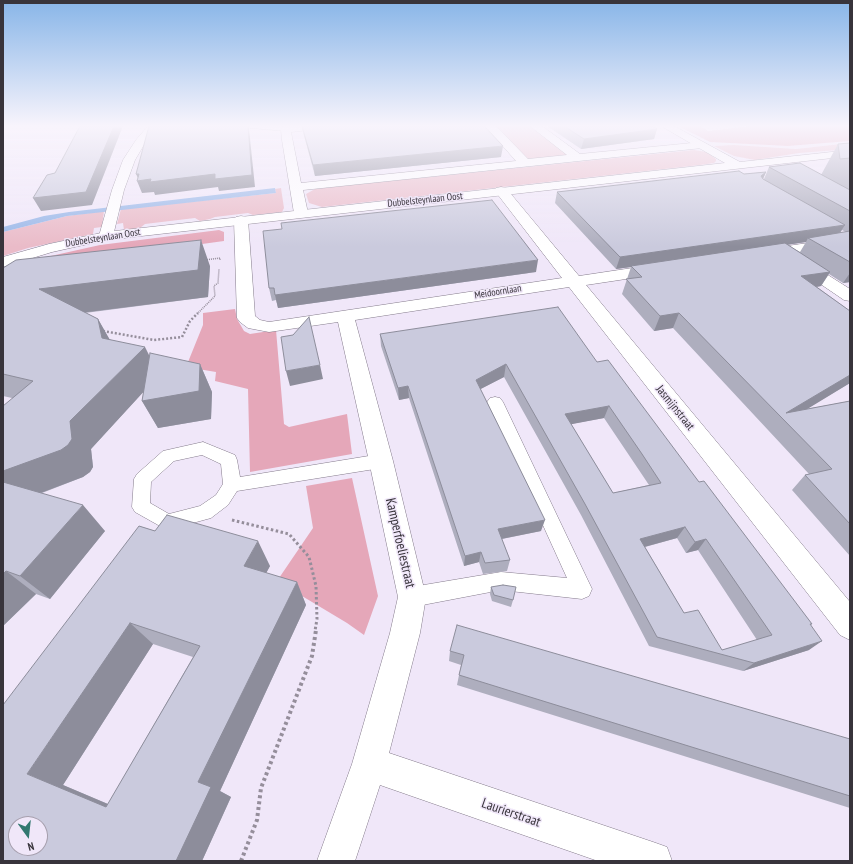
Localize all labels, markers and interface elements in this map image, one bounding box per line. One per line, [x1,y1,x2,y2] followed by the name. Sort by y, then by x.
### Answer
[387,190,463,210] street label: Dubbelsteynlaan Oost
[65,226,141,250] street label: Dubbelsteynlaan Oost
[474,282,522,302] street label: Meidoornlaan
[653,383,697,433] street label: Jasmijnstraat
[381,496,419,590] street label: Kamperfoeliestraat
[479,795,543,831] street label: Laurierstraat
[8,816,48,856] north arrow
[26,839,36,854] text: N

